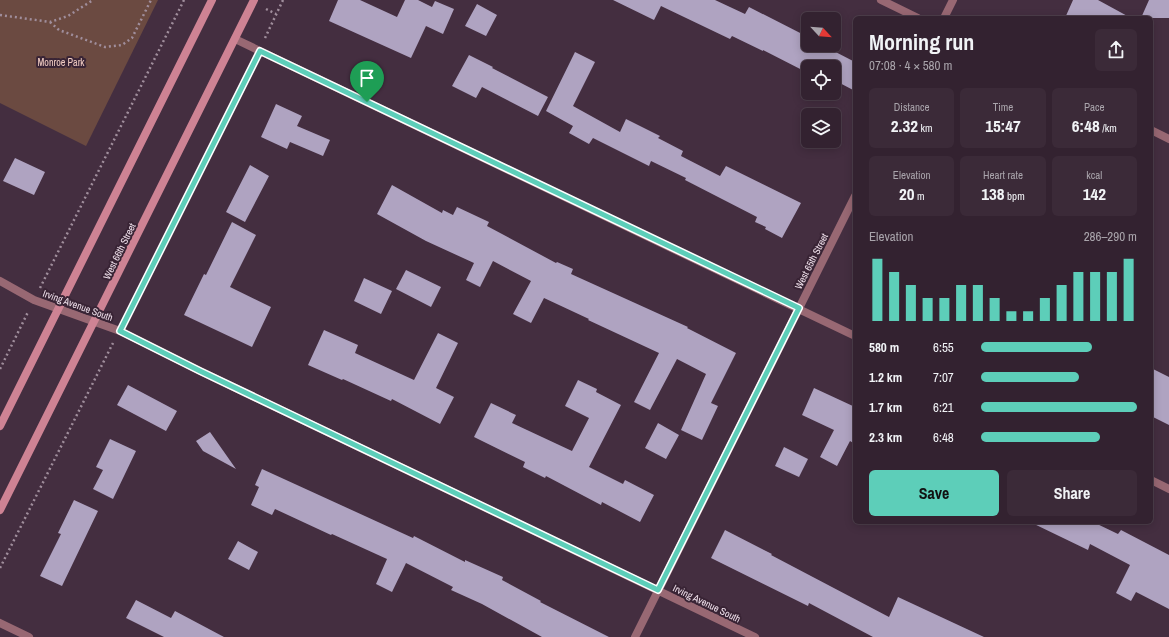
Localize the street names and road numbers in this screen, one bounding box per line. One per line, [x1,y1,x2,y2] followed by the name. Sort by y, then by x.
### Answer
[100,220,139,281] street label: West 66th Street
[792,230,831,291] street label: West 65th Street
[41,287,115,324] street label: Irving Avenue South
[671,581,743,625] street label: Irving Avenue South

